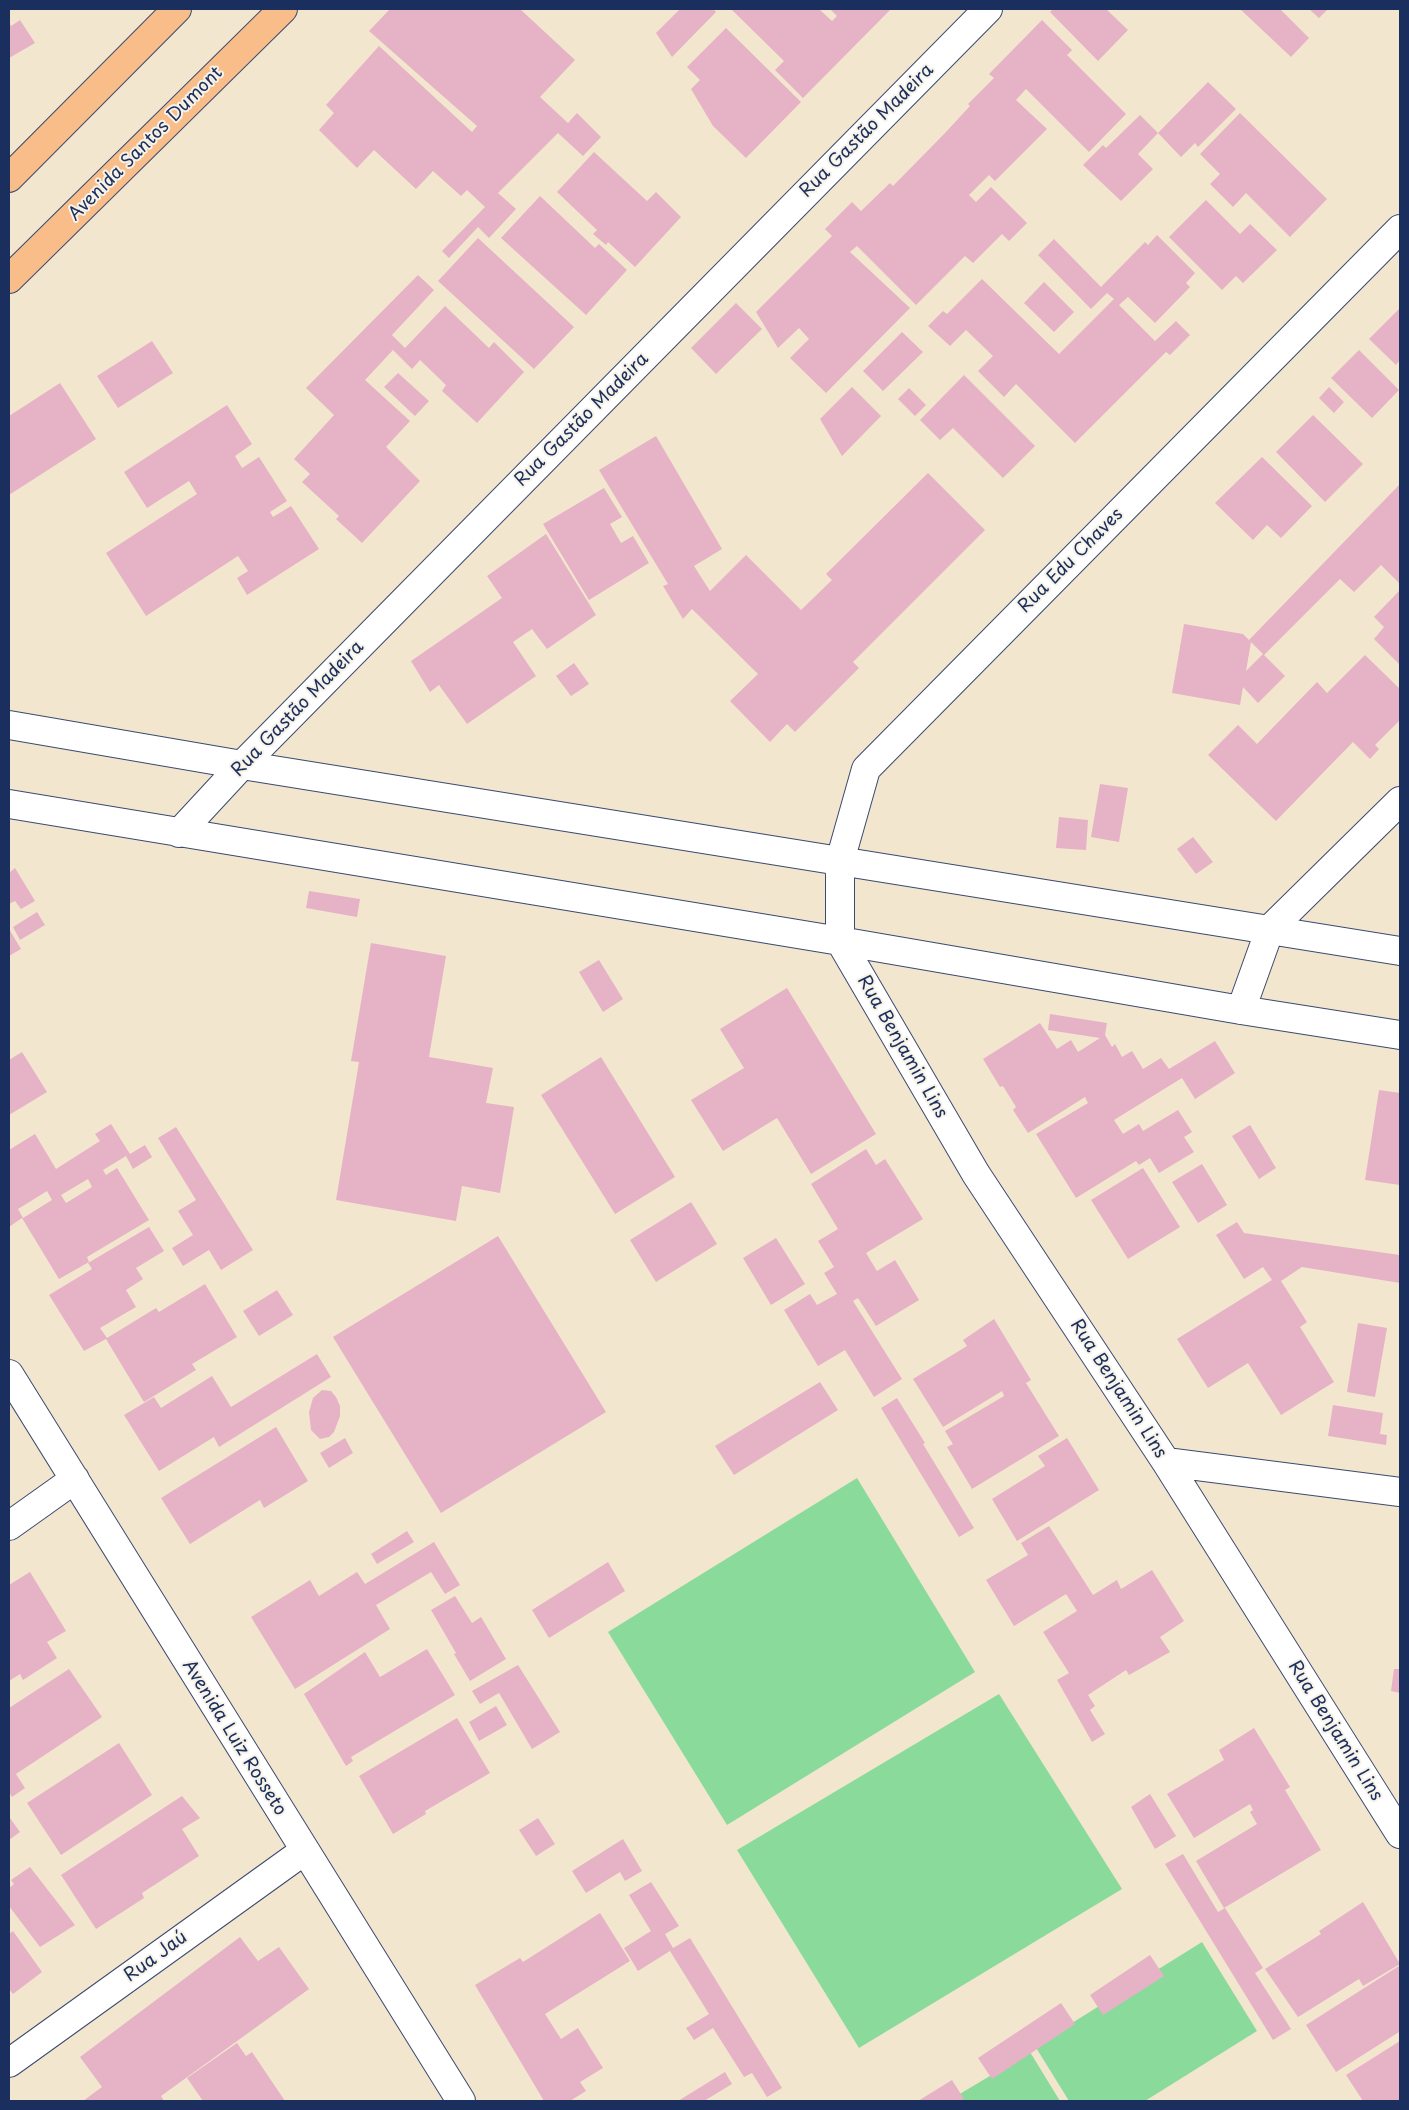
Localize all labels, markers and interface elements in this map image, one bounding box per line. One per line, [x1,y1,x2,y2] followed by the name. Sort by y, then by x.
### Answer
[796,60,938,202] street label: Rua Gastão Madeira
[64,62,228,226] street label: Avenida Santos Dumont
[511,349,653,491] street label: Rua Gastão Madeira
[1014,504,1128,618] street label: Rua Edu Chaves
[228,637,368,781] street label: Rua Gastão Madeira
[852,972,952,1122] street label: Rua Benjamin Lins
[1065,1315,1171,1463] street label: Rua Benjamin Lins
[177,1656,291,1820] street label: Avenida Luiz Rosseto
[1283,1657,1387,1805] street label: Rua Benjamin Lins
[120,1927,192,1987] street label: Rua Jaú

